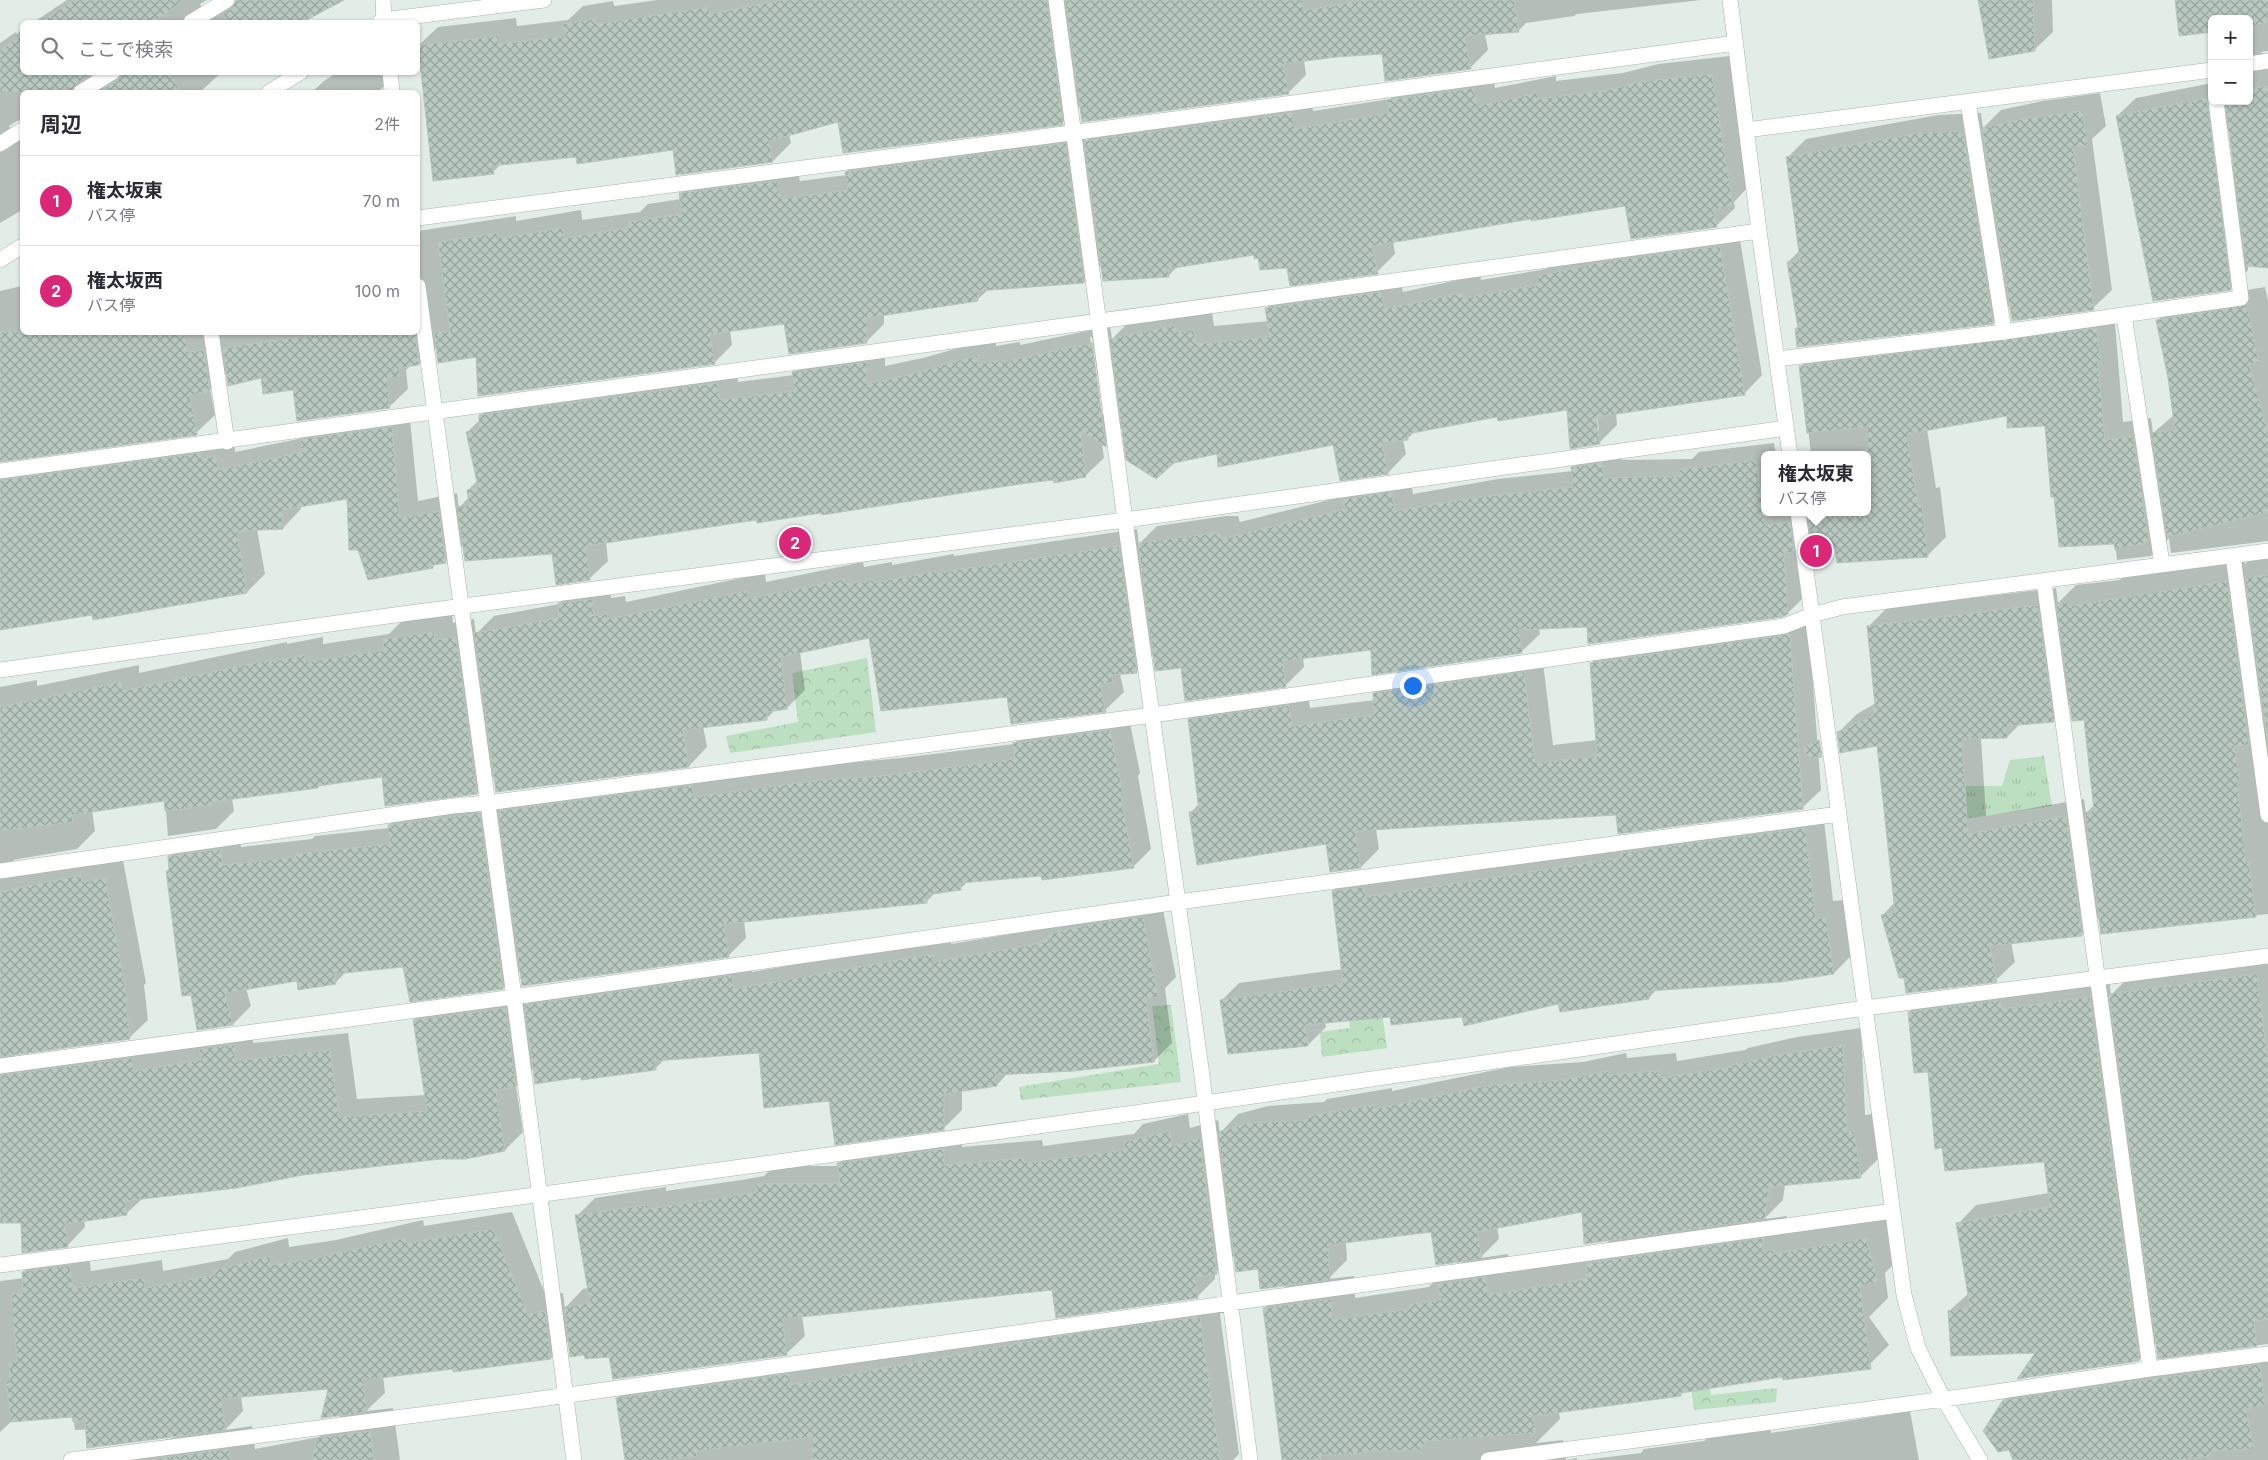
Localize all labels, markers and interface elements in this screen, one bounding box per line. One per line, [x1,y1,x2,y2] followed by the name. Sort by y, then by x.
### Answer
[2208,15,2253,105] map controls
[2208,15,2253,60] button: +
[20,20,420,75] search box
[38,34,66,62] icon: search
[78,38,173,61] text: ここで検索
[2208,60,2253,105] button: −
[40,112,82,137] text: 周辺
[374,114,400,134] text: 2件
[87,179,163,202] text: 権太坂東
[53,191,59,211] text: 1
[363,191,400,211] text: 70 m
[87,205,135,225] text: バス停
[87,269,163,292] text: 権太坂西
[51,281,61,301] text: 2
[355,281,400,301] text: 100 m
[87,295,135,315] text: バス停
[1761,451,1871,516] popup
[1778,462,1854,485] text: 権太坂東
[1778,488,1826,508] text: バス停
[779,524,811,562] pin: 2
[1800,532,1832,570] pin: 1
[1400,673,1426,699] your location

